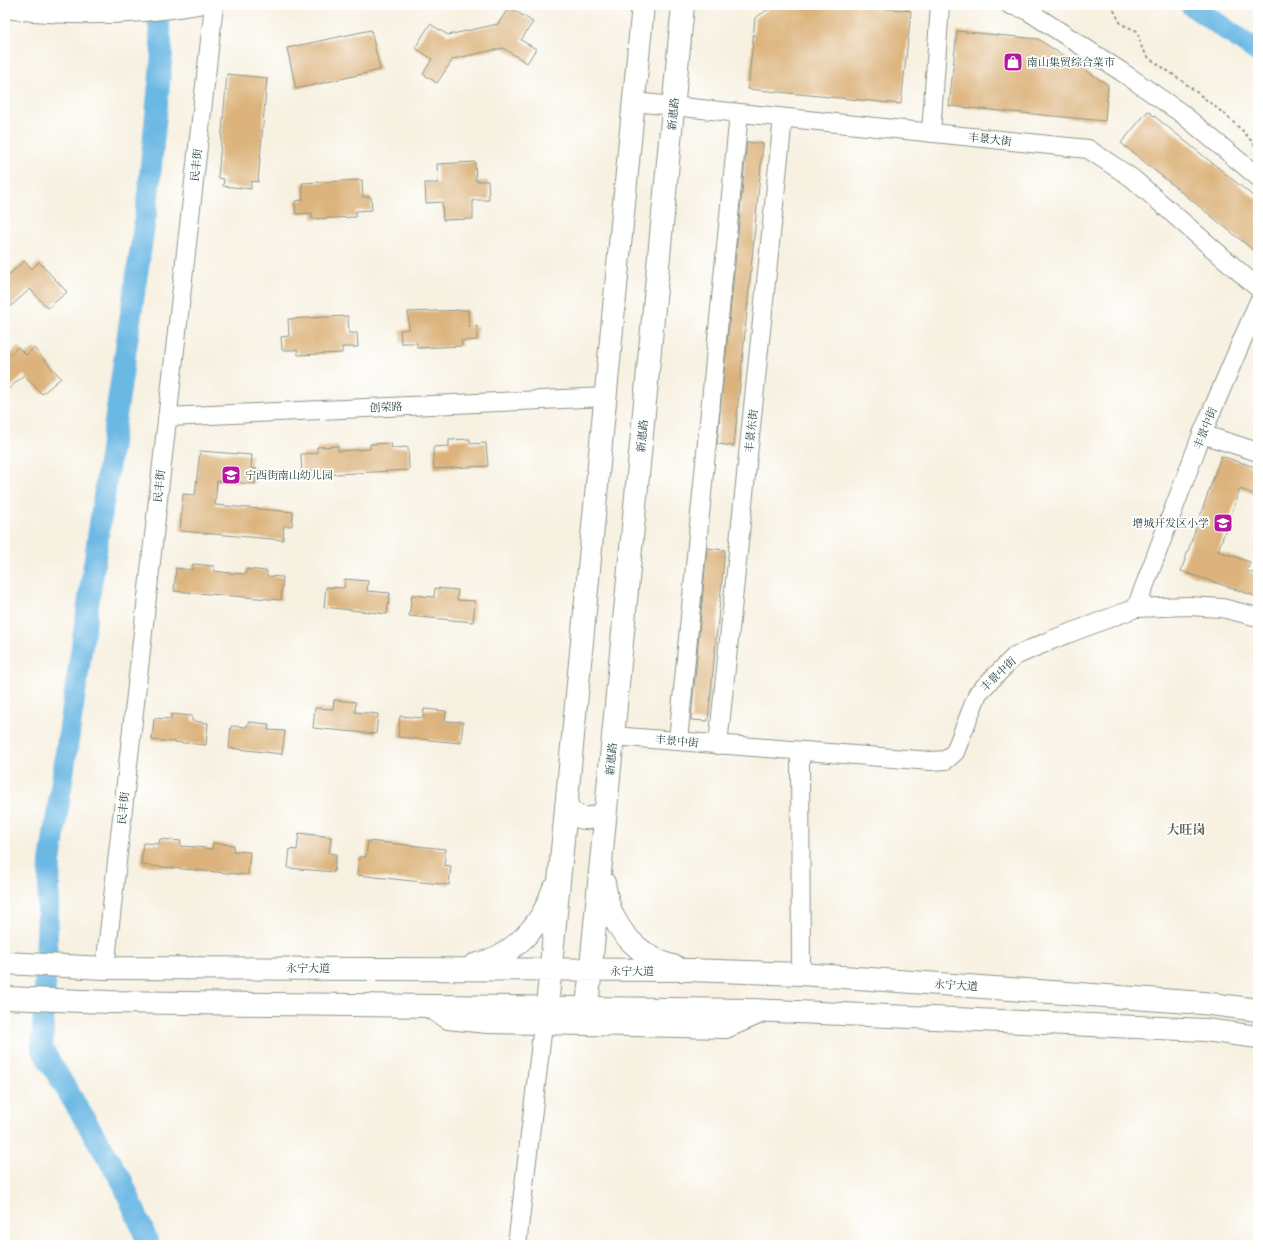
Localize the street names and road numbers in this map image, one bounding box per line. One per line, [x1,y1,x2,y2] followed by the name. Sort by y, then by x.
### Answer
[666,97,683,131] street label: 新惠路
[967,131,1013,150] street label: 丰景大街
[188,148,207,182] street label: 民丰街
[369,400,403,417] street label: 创荣路
[1191,405,1222,452] street label: 丰景中街
[743,408,762,454] street label: 丰景东街
[635,419,652,453] street label: 新惠路
[151,469,170,503] street label: 民丰街
[978,654,1020,696] street label: 丰景中街
[654,733,699,752] street label: 丰景中街
[604,742,621,776] street label: 新惠路
[115,791,134,825] street label: 民丰街
[286,962,330,977] street label: 永宁大道
[610,965,654,980] street label: 永宁大道
[933,977,978,996] street label: 永宁大道

